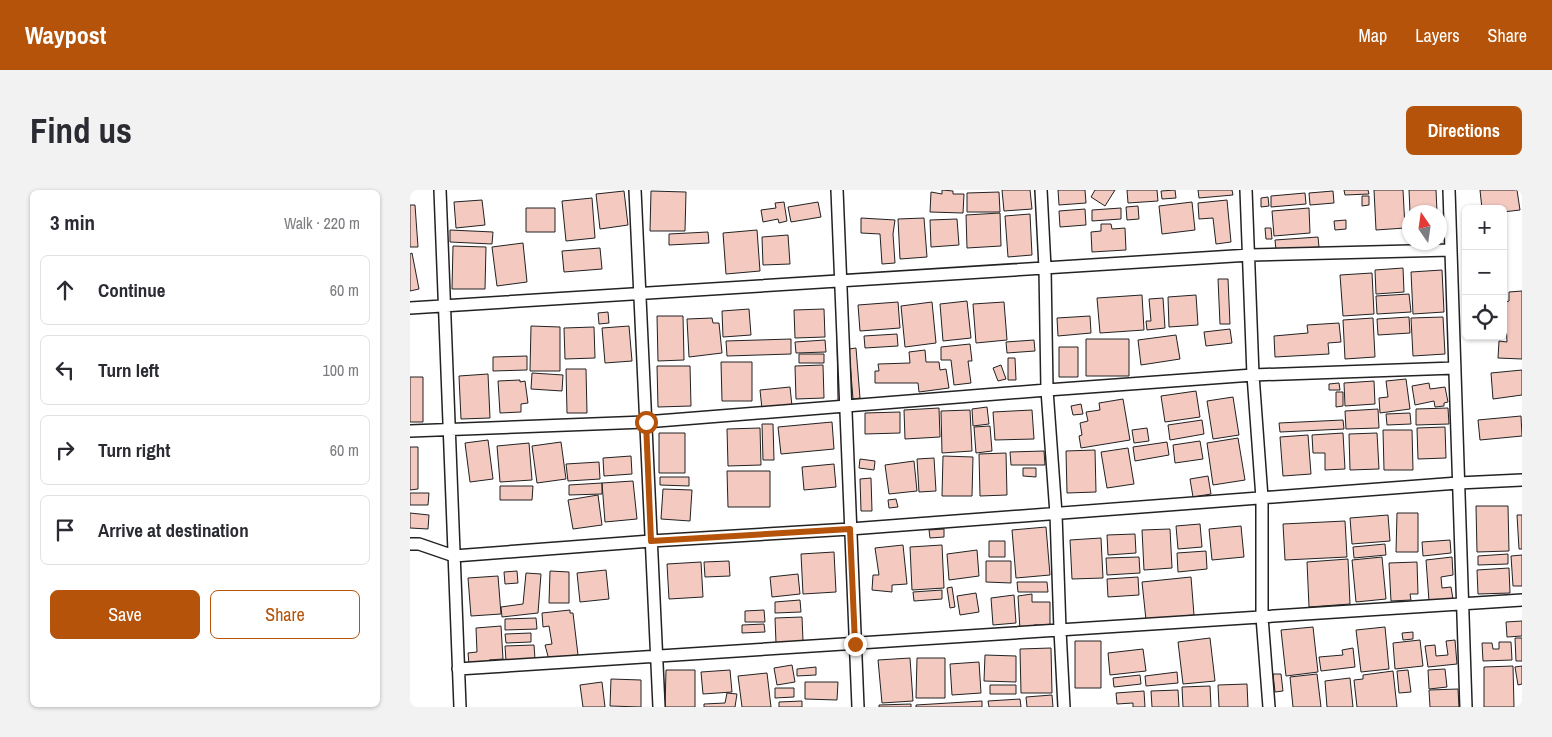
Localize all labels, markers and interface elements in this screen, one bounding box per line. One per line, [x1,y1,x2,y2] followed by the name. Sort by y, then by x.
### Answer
[25,19,106,51] text: Waypost
[1359,23,1387,48] text: Map
[1415,23,1460,48] text: Layers
[1488,23,1527,48] text: Share
[1406,106,1522,155] button: Directions
[30,107,132,154] text: Find us
[1402,205,1447,250] north arrow
[1462,205,1507,340] map controls
[1462,205,1507,250] button: +
[50,208,95,237] text: 3 min
[284,212,360,234] text: Walk · 220 m
[1462,250,1507,295] button: −
[51,276,79,304] icon: ahead
[98,277,166,303] text: Continue
[330,279,359,301] text: 60 m
[1462,295,1507,340] button: locate
[51,356,79,384] icon: left
[98,357,159,383] text: Turn left
[323,359,359,381] text: 100 m
[635,411,658,434] route start
[51,436,79,464] icon: right
[98,437,170,463] text: Turn right
[330,439,359,461] text: 60 m
[51,516,79,544] icon: arrive
[98,517,249,543] text: Arrive at destination
[50,590,200,639] button: Save
[210,590,360,639] button: Share
[844,633,867,656] route end

